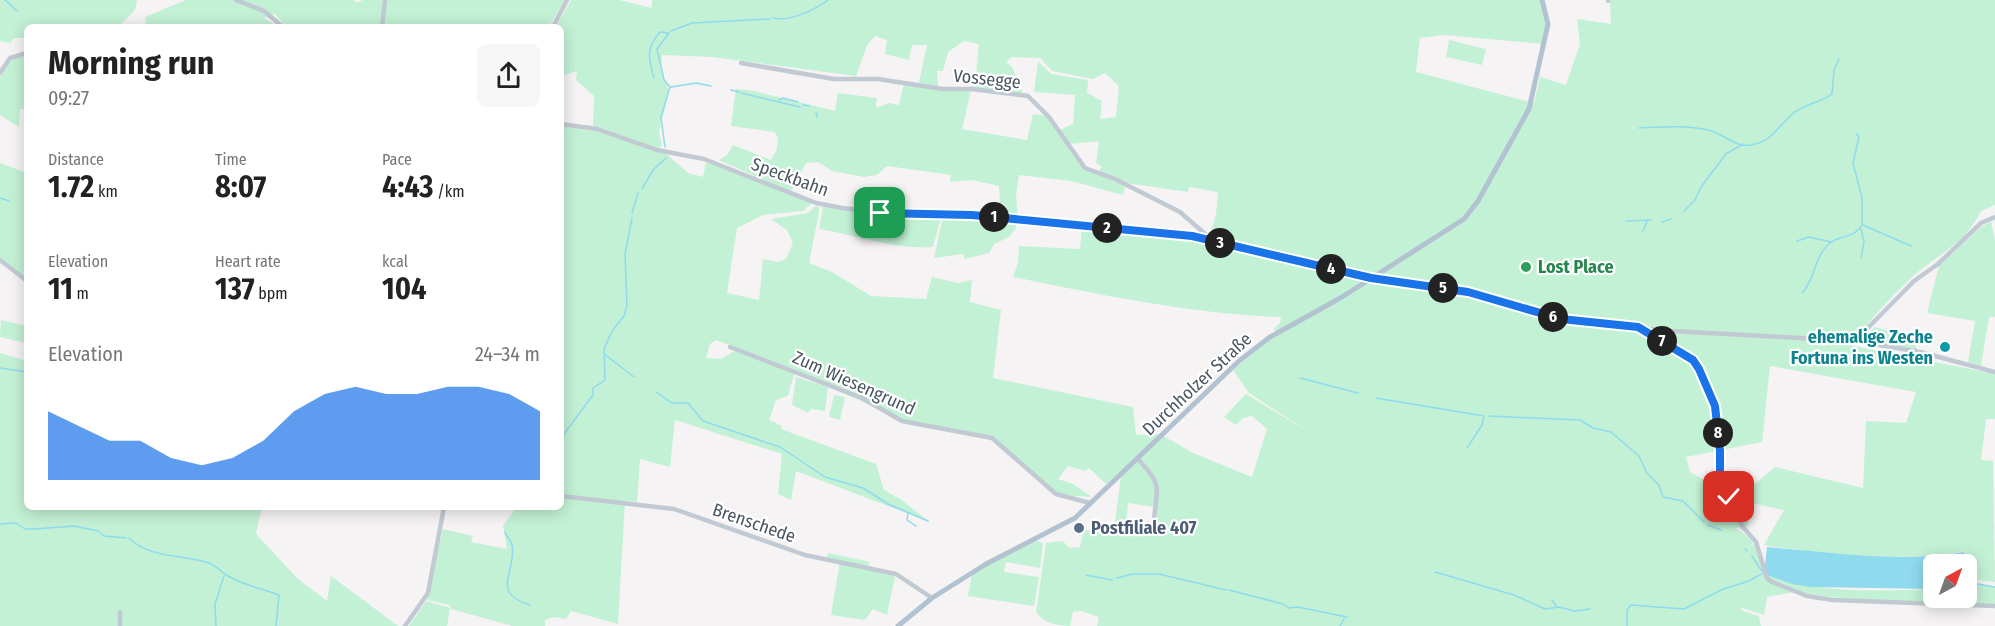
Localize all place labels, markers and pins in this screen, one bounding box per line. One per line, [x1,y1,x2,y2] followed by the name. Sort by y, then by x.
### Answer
[854,187,905,238] pin
[979,202,1009,232] pin: 1
[1092,213,1122,243] pin: 2
[1205,228,1235,258] pin: 3
[1316,254,1346,284] pin: 4
[1538,256,1614,278] place label: Lost Place
[1519,260,1533,274] marker: Lost Place
[1428,273,1458,303] pin: 5
[1538,302,1568,332] pin: 6
[1647,326,1677,356] pin: 7
[1791,326,1933,369] place label: ehemalige Zeche Fortuna ins Westen
[1938,340,1952,354] marker: ehemalige Zeche Fortuna ins Westen
[1703,418,1733,448] pin: 8
[1703,471,1754,522] pin
[1091,517,1197,539] place label: Postfiliale 407
[1072,521,1086,535] marker: Postfiliale 407

